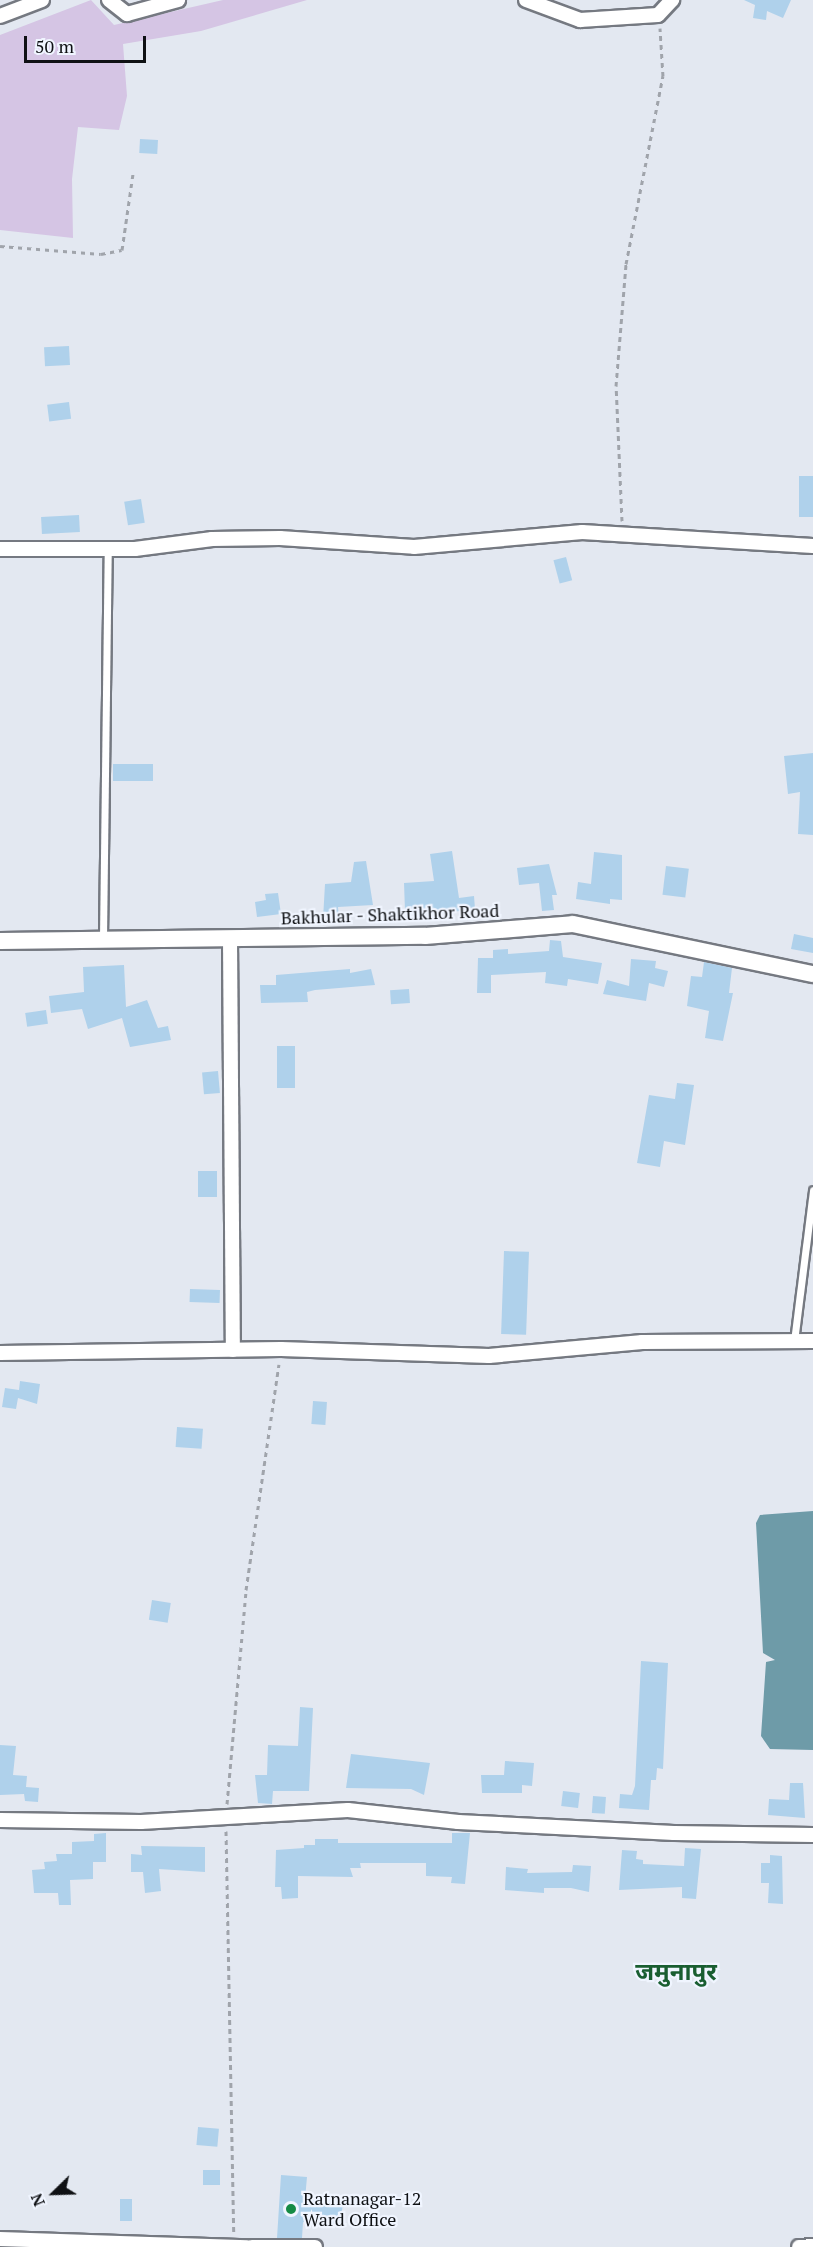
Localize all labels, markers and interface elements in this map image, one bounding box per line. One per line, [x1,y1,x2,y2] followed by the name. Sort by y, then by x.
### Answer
[27,24,148,62] scale bar
[35,34,74,58] text: 50 m
[280,899,500,929] street label: Bakhular - Shaktikhor Road
[635,1958,717,1986] district label: जमुनापुर
[24,2163,84,2223] north arrow
[303,2188,421,2230] place label: Ratnanagar-12 Ward Office
[25,2190,50,2210] text: N
[284,2202,298,2216] marker: Ratnanagar-12 Ward Office

